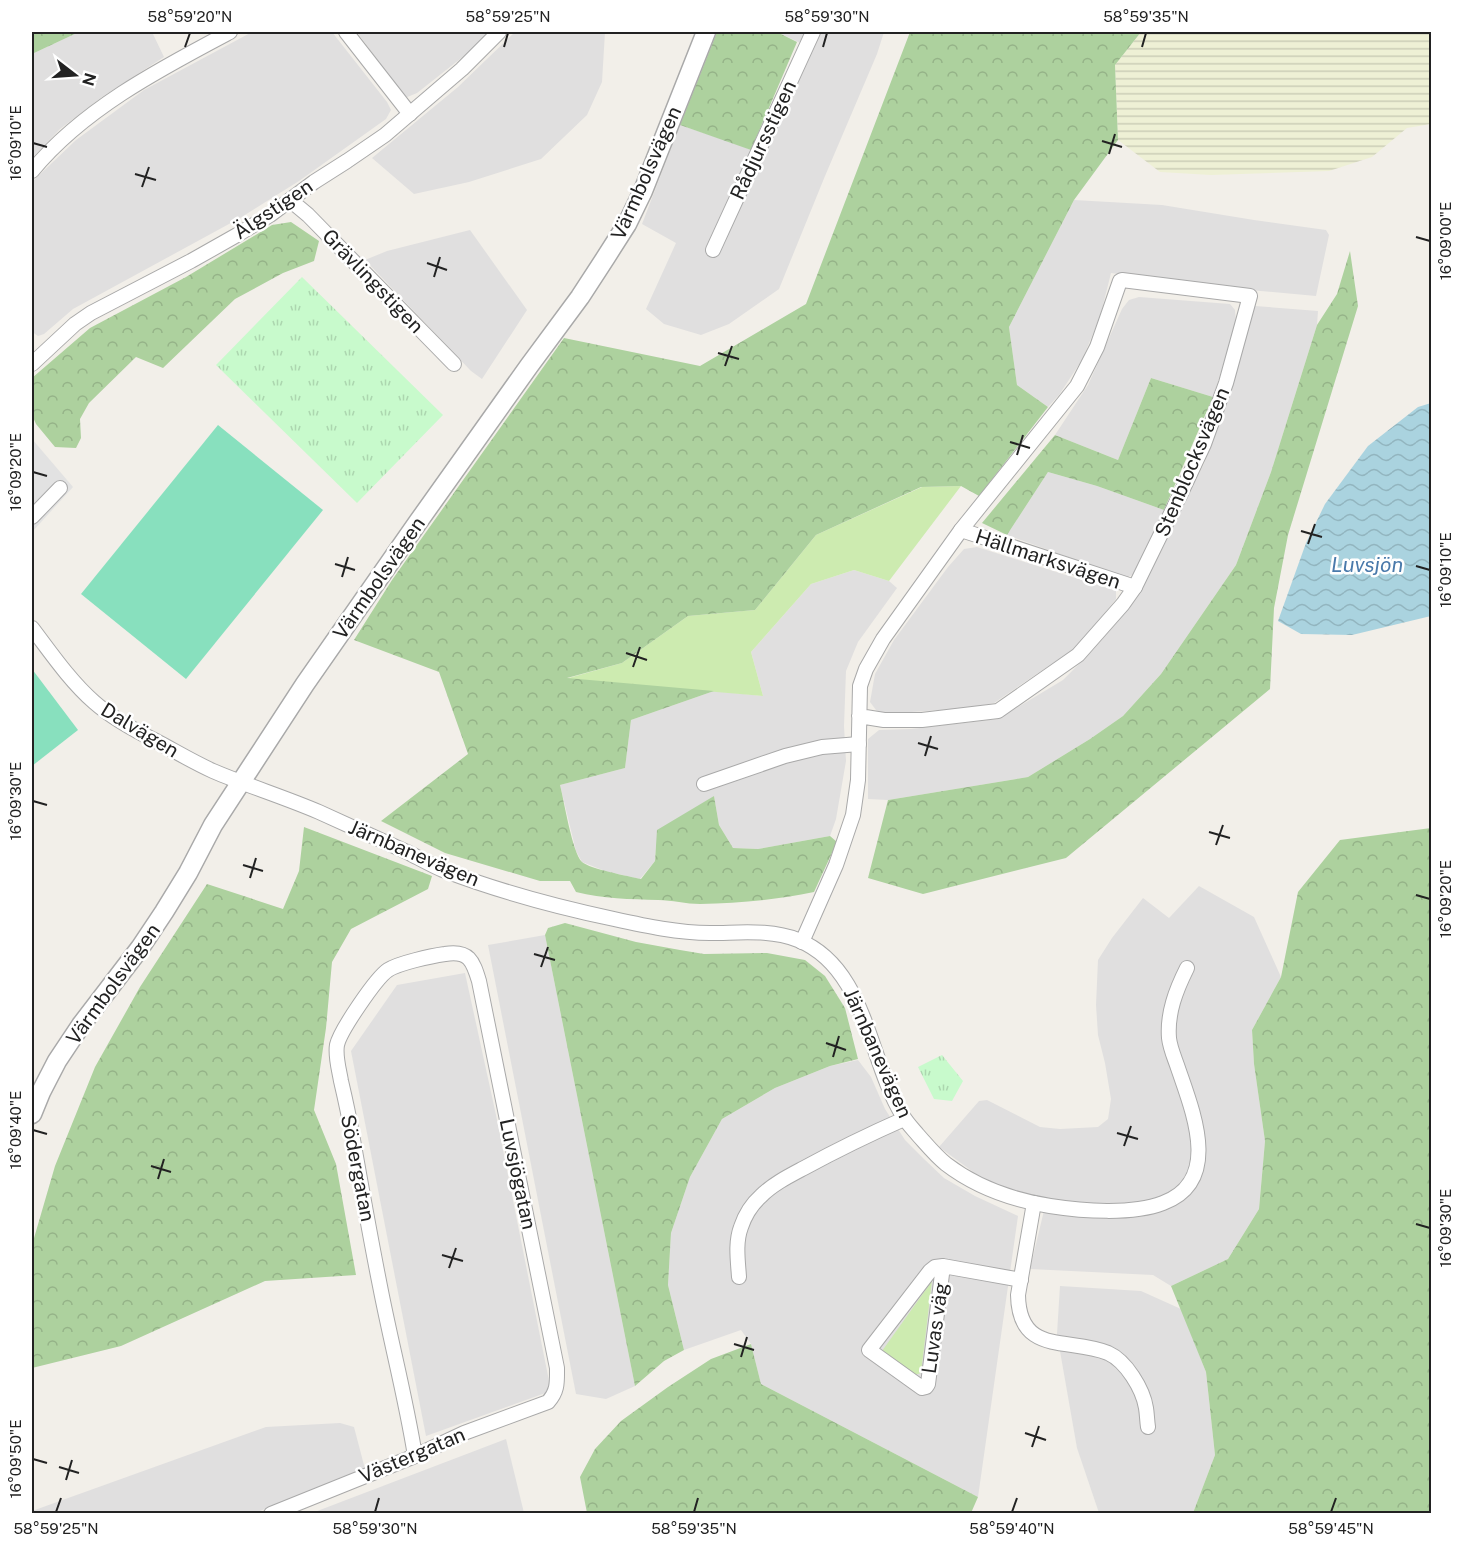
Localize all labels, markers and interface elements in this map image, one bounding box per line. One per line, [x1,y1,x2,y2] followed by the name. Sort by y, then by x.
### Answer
[148,8,232,25] text: 58°59'20"N
[465,8,551,25] text: 58°59'25"N
[784,8,870,25] text: 58°59'30"N
[1103,8,1189,25] text: 58°59'35"N
[45,45,105,105] north arrow
[78,70,100,88] text: N
[725,77,801,203] street label: Rådjursstigen
[606,102,686,244] street label: Värmbolsvägen
[7,105,24,181] text: 16°09'10"E
[229,174,317,244] street label: Älgstigen
[1437,202,1454,280] text: 16°09'00"E
[317,224,429,338] street label: Grävlingstigen
[1150,384,1234,540] street label: Stenblocksvägen
[7,433,24,511] text: 16°09'20"E
[328,512,430,644] street label: Värmbolsvägen
[972,524,1124,594] street label: Hällmarksvägen
[1437,532,1454,608] text: 16°09'10"E
[1331,552,1403,577] water label: Luvsjön
[97,697,183,763] street label: Dalvägen
[7,762,24,840] text: 16°09'30"E
[345,815,483,891] street label: Järnbanevägen
[1437,860,1454,938] text: 16°09'20"E
[61,919,165,1049] street label: Värmbolsvägen
[839,984,917,1122] street label: Järnbanevägen
[7,1091,24,1169] text: 16°09'40"E
[336,1112,380,1224] street label: Södergatan
[495,1116,541,1232] street label: Luvsjögatan
[1437,1189,1454,1267] text: 16°09'30"E
[917,1281,953,1375] street label: Luvas väg
[7,1419,24,1499] text: 16°09'50"E
[355,1422,469,1488] street label: Västergatan
[13,1520,99,1537] text: 58°59'25"N
[332,1520,418,1537] text: 58°59'30"N
[651,1520,737,1537] text: 58°59'35"N
[969,1520,1055,1537] text: 58°59'40"N
[1288,1520,1374,1537] text: 58°59'45"N

